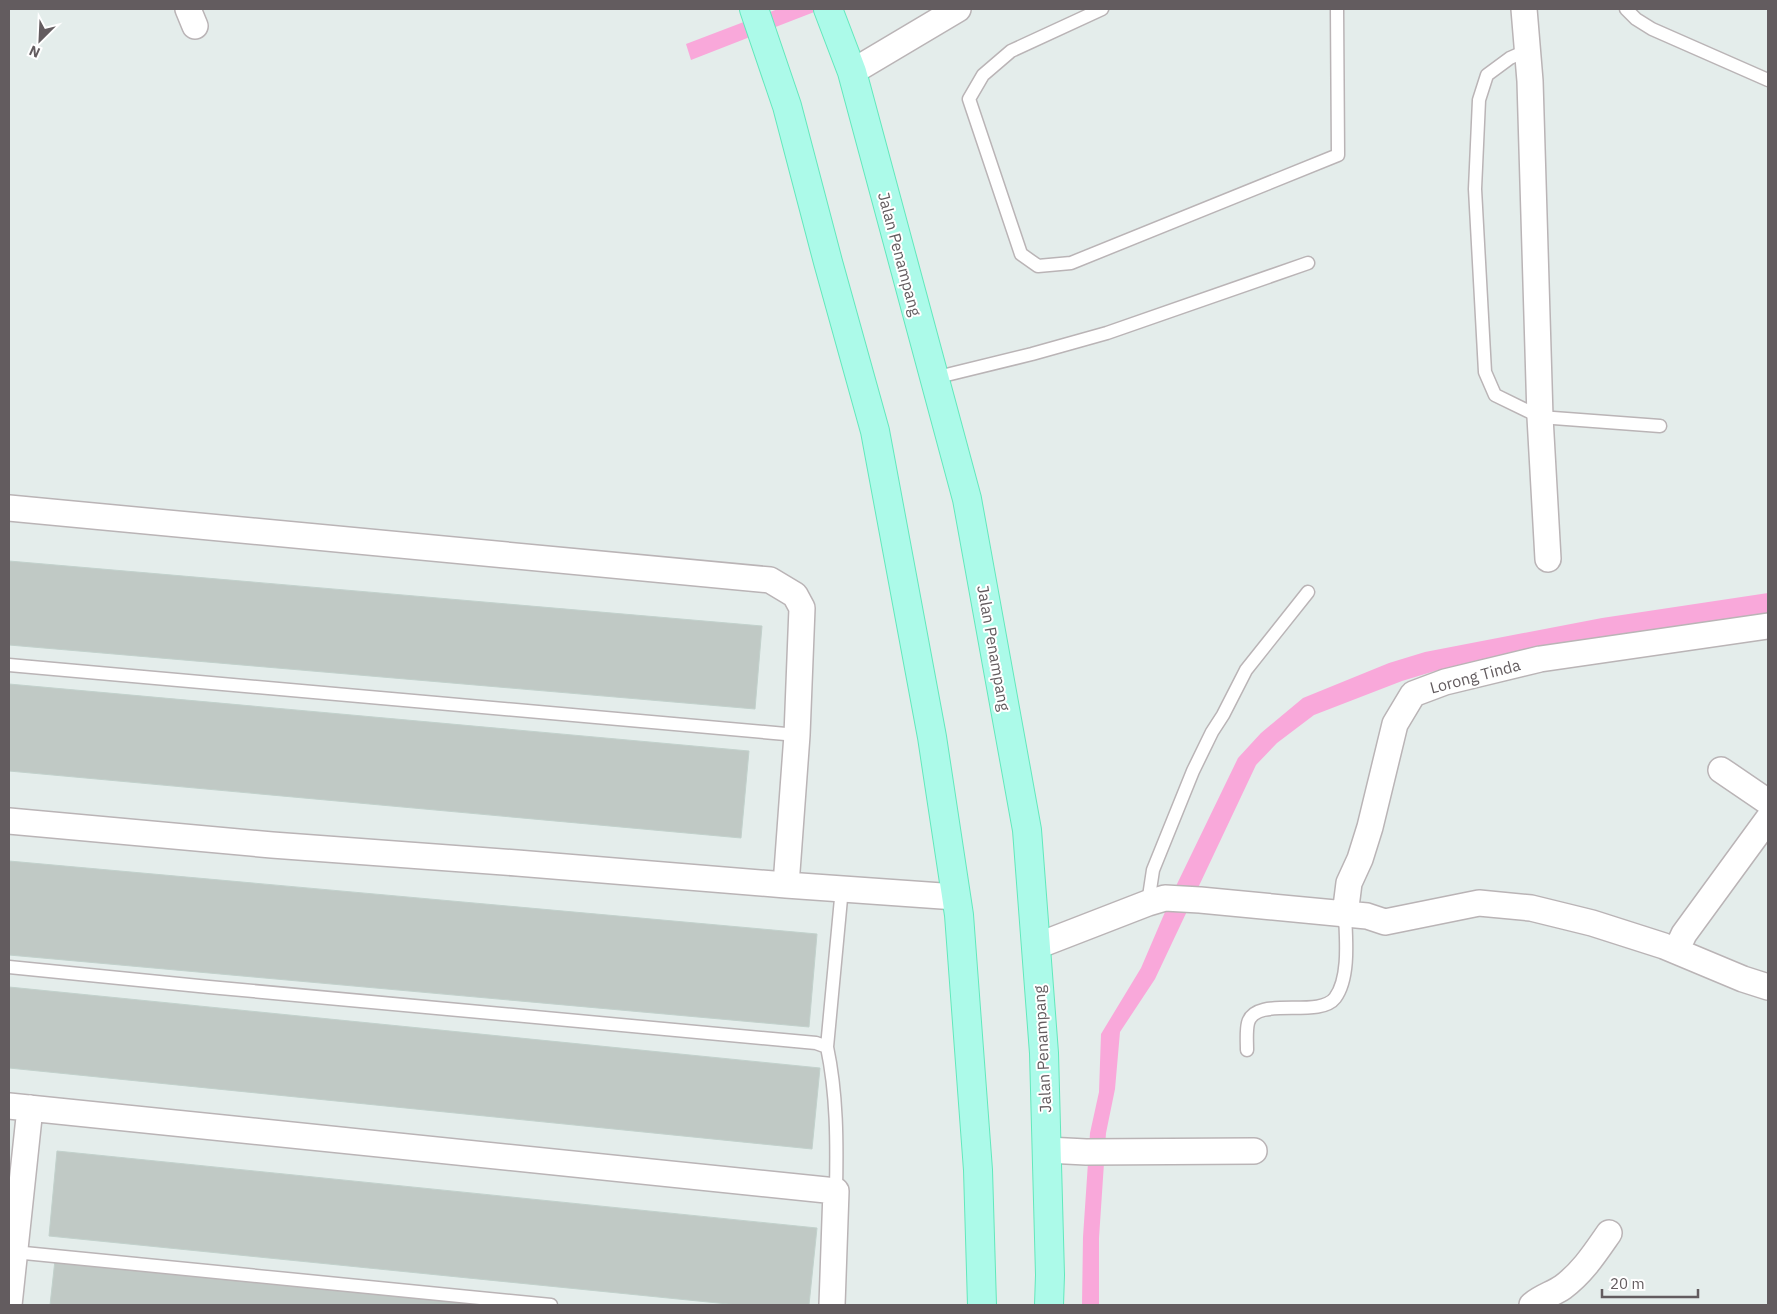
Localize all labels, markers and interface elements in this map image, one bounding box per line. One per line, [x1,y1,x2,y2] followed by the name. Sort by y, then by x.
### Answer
[15,15,65,65] north arrow
[26,42,43,62] text: N
[874,190,926,319] street label: Jalan Penampang
[973,583,1015,713] street label: Jalan Penampang
[1428,654,1523,698] street label: Lorong Tinda
[1029,984,1055,1113] street label: Jalan Penampang
[1602,1266,1698,1298] scale bar
[1610,1274,1645,1293] text: 20 m

